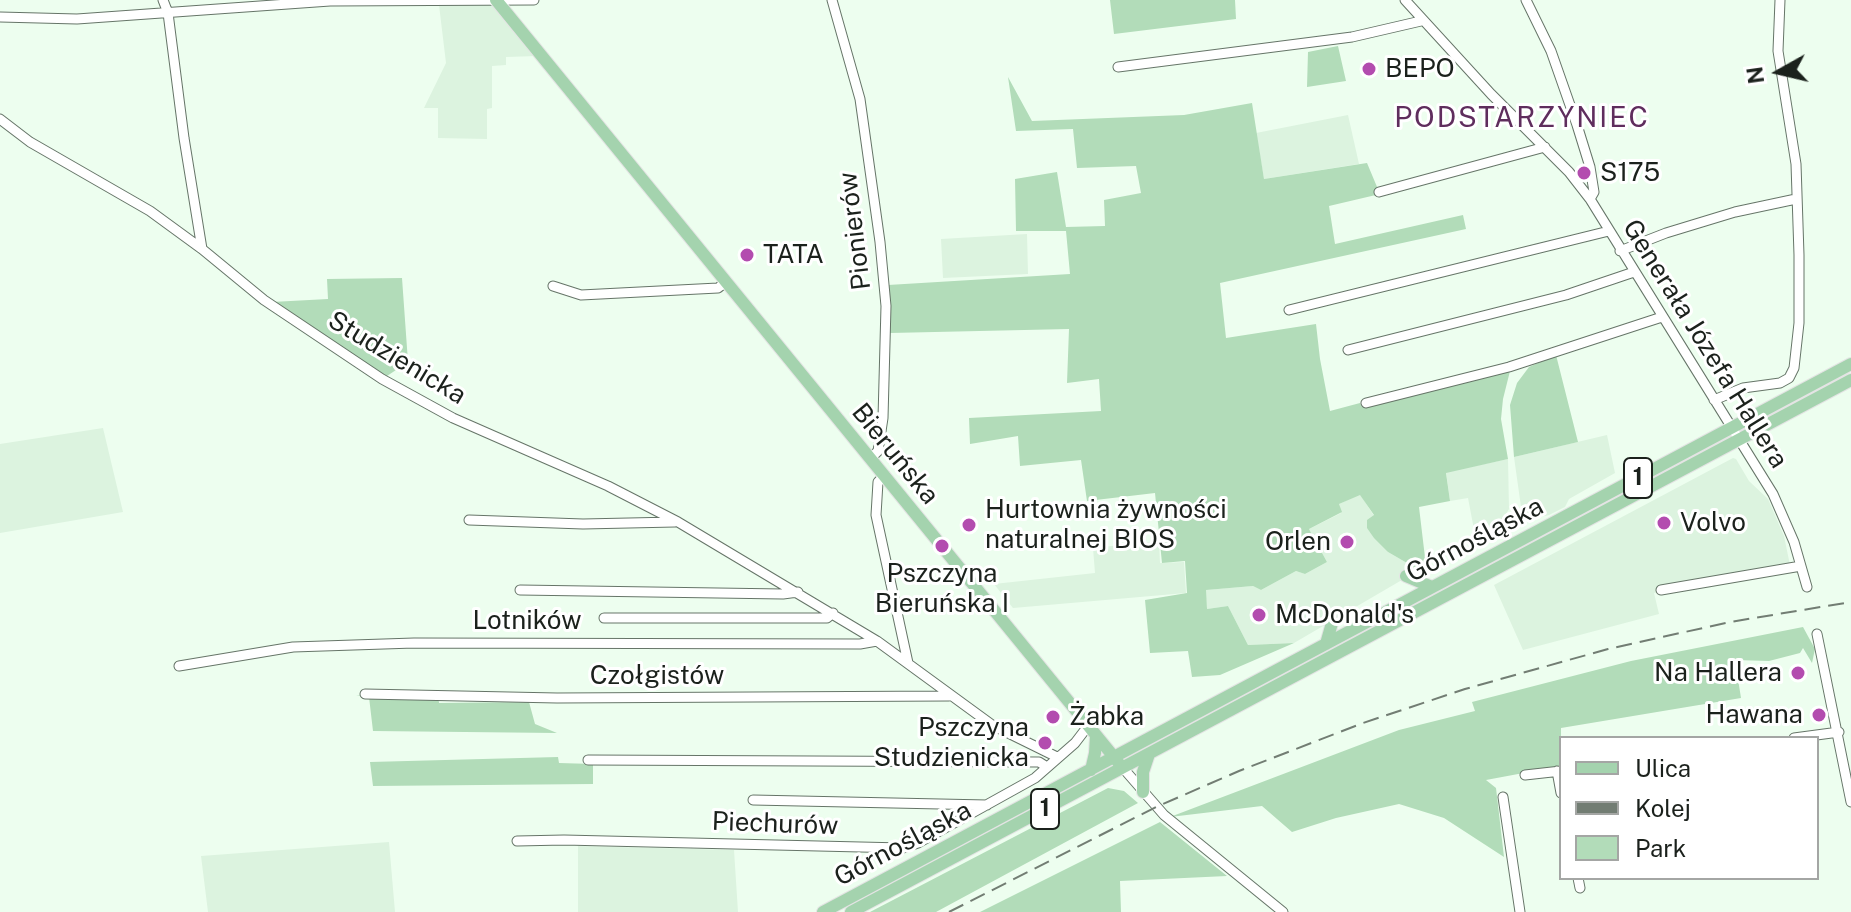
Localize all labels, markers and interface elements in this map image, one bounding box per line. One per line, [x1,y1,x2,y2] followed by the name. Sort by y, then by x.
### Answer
[1739,32,1819,112] north arrow
[1385,53,1455,85] place label: BEPO
[1360,60,1378,78] marker: BEPO
[1741,65,1769,86] text: N
[1394,101,1650,135] district label: PODSTARZYNIEC
[1600,157,1660,189] place label: S175
[1575,164,1593,182] marker: S175
[832,170,878,292] street label: Pionierów
[1616,214,1794,474] street label: Generała Józefa Hallera
[763,239,824,271] place label: TATA
[738,246,756,264] marker: TATA
[322,305,472,411] street label: Studzienicka
[845,397,945,511] street label: Bieruńska
[1624,458,1652,498] road number: 1
[1401,491,1549,589] street label: Górnośląska
[985,494,1227,556] place label: Hurtownia żywności naturalnej BIOS
[1680,507,1746,539] place label: Volvo
[1655,514,1673,532] marker: Volvo
[960,516,978,534] marker: Hurtownia żywności naturalnej BIOS
[1265,526,1331,558] place label: Orlen
[1338,533,1356,551] marker: Orlen
[933,537,951,555] marker: Pszczyna Bieruńska I
[875,558,1009,620] place label: Pszczyna Bieruńska I
[1275,599,1414,631] place label: McDonald's
[472,605,582,637] street label: Lotników
[1250,606,1268,624] marker: McDonald's
[1654,657,1782,689] place label: Na Hallera
[590,660,724,692] street label: Czołgistów
[1789,664,1807,682] marker: Na Hallera
[1706,699,1803,731] place label: Hawana
[1069,701,1144,733] place label: Żabka
[1810,706,1828,724] marker: Hawana
[1044,708,1062,726] marker: Żabka
[874,712,1029,774] place label: Pszczyna Studzienicka
[1036,734,1054,752] marker: Pszczyna Studzienicka
[1559,736,1819,880] legend
[1635,754,1691,782] text: Ulica
[1031,789,1059,829] road number: 1
[1635,794,1691,822] text: Kolej
[829,795,977,893] street label: Górnośląska
[711,806,839,842] street label: Piechurów
[1635,834,1686,862] text: Park

